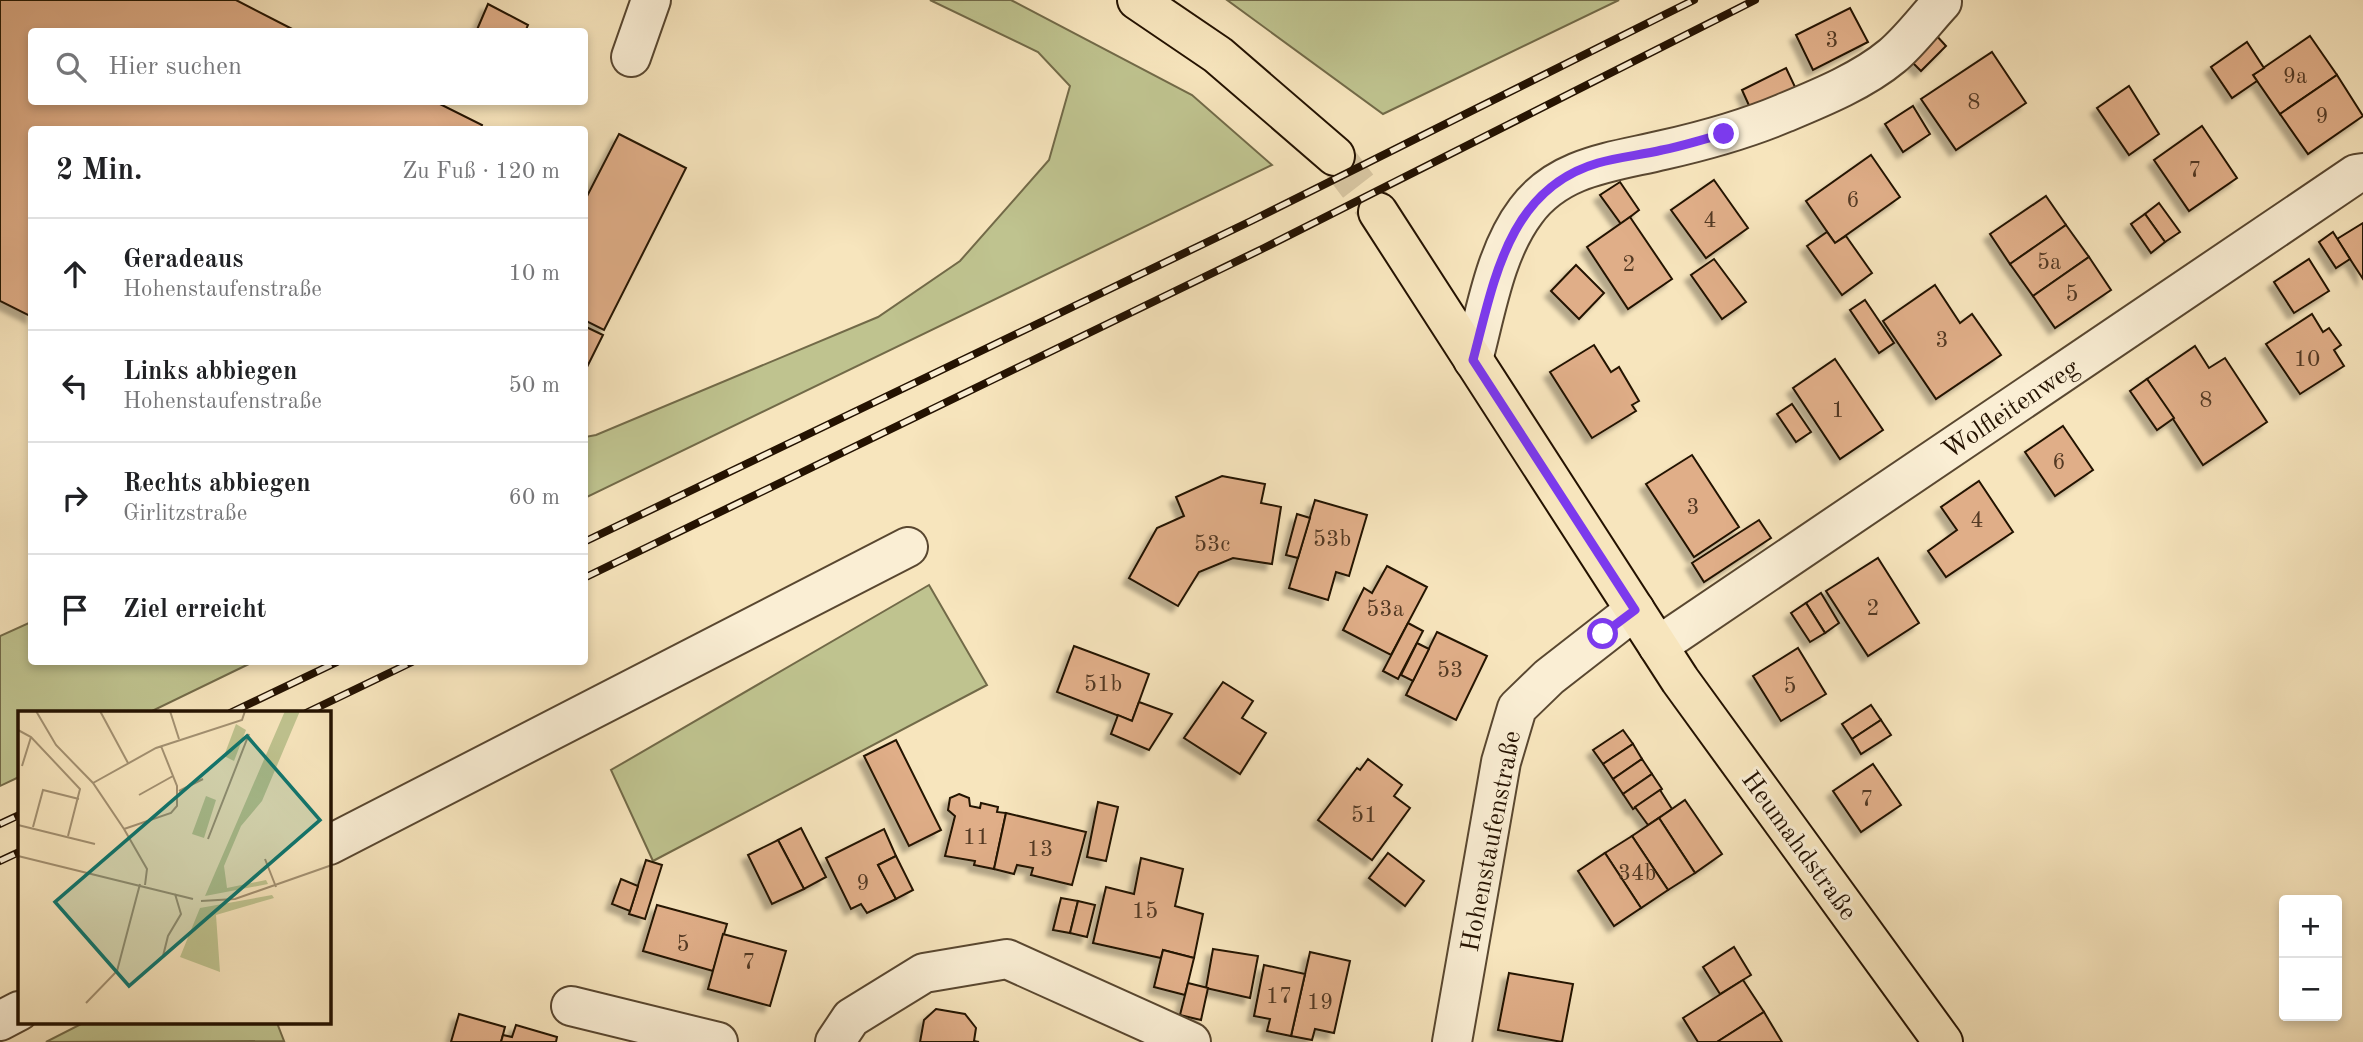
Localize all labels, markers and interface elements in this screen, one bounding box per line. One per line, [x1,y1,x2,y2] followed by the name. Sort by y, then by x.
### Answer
[28,28,588,105] search box
[1825,29,1839,52] house number: 3
[52,48,90,86] icon: search
[108,54,242,80] text: Hier suchen
[2283,65,2307,88] house number: 9a
[1967,91,1981,114] house number: 8
[2315,105,2329,128] house number: 9
[1708,118,1739,149] route end
[56,156,142,186] text: 2 Min.
[2188,159,2202,182] house number: 7
[402,160,560,183] text: Zu Fuß · 120 m
[1846,189,1860,212] house number: 6
[1703,209,1717,232] house number: 4
[123,247,243,273] text: Geradeaus
[2037,251,2061,274] house number: 5a
[1622,253,1636,276] house number: 2
[56,255,94,293] icon: ahead
[509,262,560,285] text: 10 m
[123,278,322,301] text: Hohenstaufenstraße
[2065,283,2079,306] house number: 5
[1935,329,1949,352] house number: 3
[2294,348,2320,371] house number: 10
[1938,355,2084,465] street label: Wolfleitenweg
[123,359,297,385] text: Links abbiegen
[56,367,94,405] icon: left
[509,374,560,397] text: 50 m
[2199,389,2213,412] house number: 8
[123,390,322,413] text: Hohenstaufenstraße
[1831,399,1845,422] house number: 1
[2052,451,2066,474] house number: 6
[123,471,311,497] text: Rechts abbiegen
[56,479,94,517] icon: right
[509,486,560,509] text: 60 m
[1686,496,1700,519] house number: 3
[123,502,247,525] text: Girlitzstraße
[1970,509,1984,532] house number: 4
[1313,528,1351,551] house number: 53b
[1194,533,1230,556] house number: 53c
[56,591,94,629] icon: arrive
[123,597,266,623] text: Ziel erreicht
[1866,597,1880,620] house number: 2
[1366,598,1404,621] house number: 53a
[1587,618,1618,649] route start
[1437,659,1463,682] house number: 53
[1084,673,1122,696] house number: 51b
[1783,675,1797,698] house number: 5
[18,711,331,1024] inset map
[1458,729,1526,954] street label: Hohenstaufenstraße
[1736,767,1861,925] street label: Heumahdstraße
[1860,788,1874,811] house number: 7
[1351,804,1377,827] house number: 51
[963,826,989,849] house number: 11
[1027,838,1053,861] house number: 13
[1618,862,1656,885] house number: 34b
[856,872,870,895] house number: 9
[2279,895,2342,1021] map controls
[2279,895,2342,958] button: +
[1132,900,1158,923] house number: 15
[676,933,690,956] house number: 5
[742,951,756,974] house number: 7
[2279,958,2342,1021] button: −
[1266,985,1292,1008] house number: 17
[1307,991,1333,1014] house number: 19

